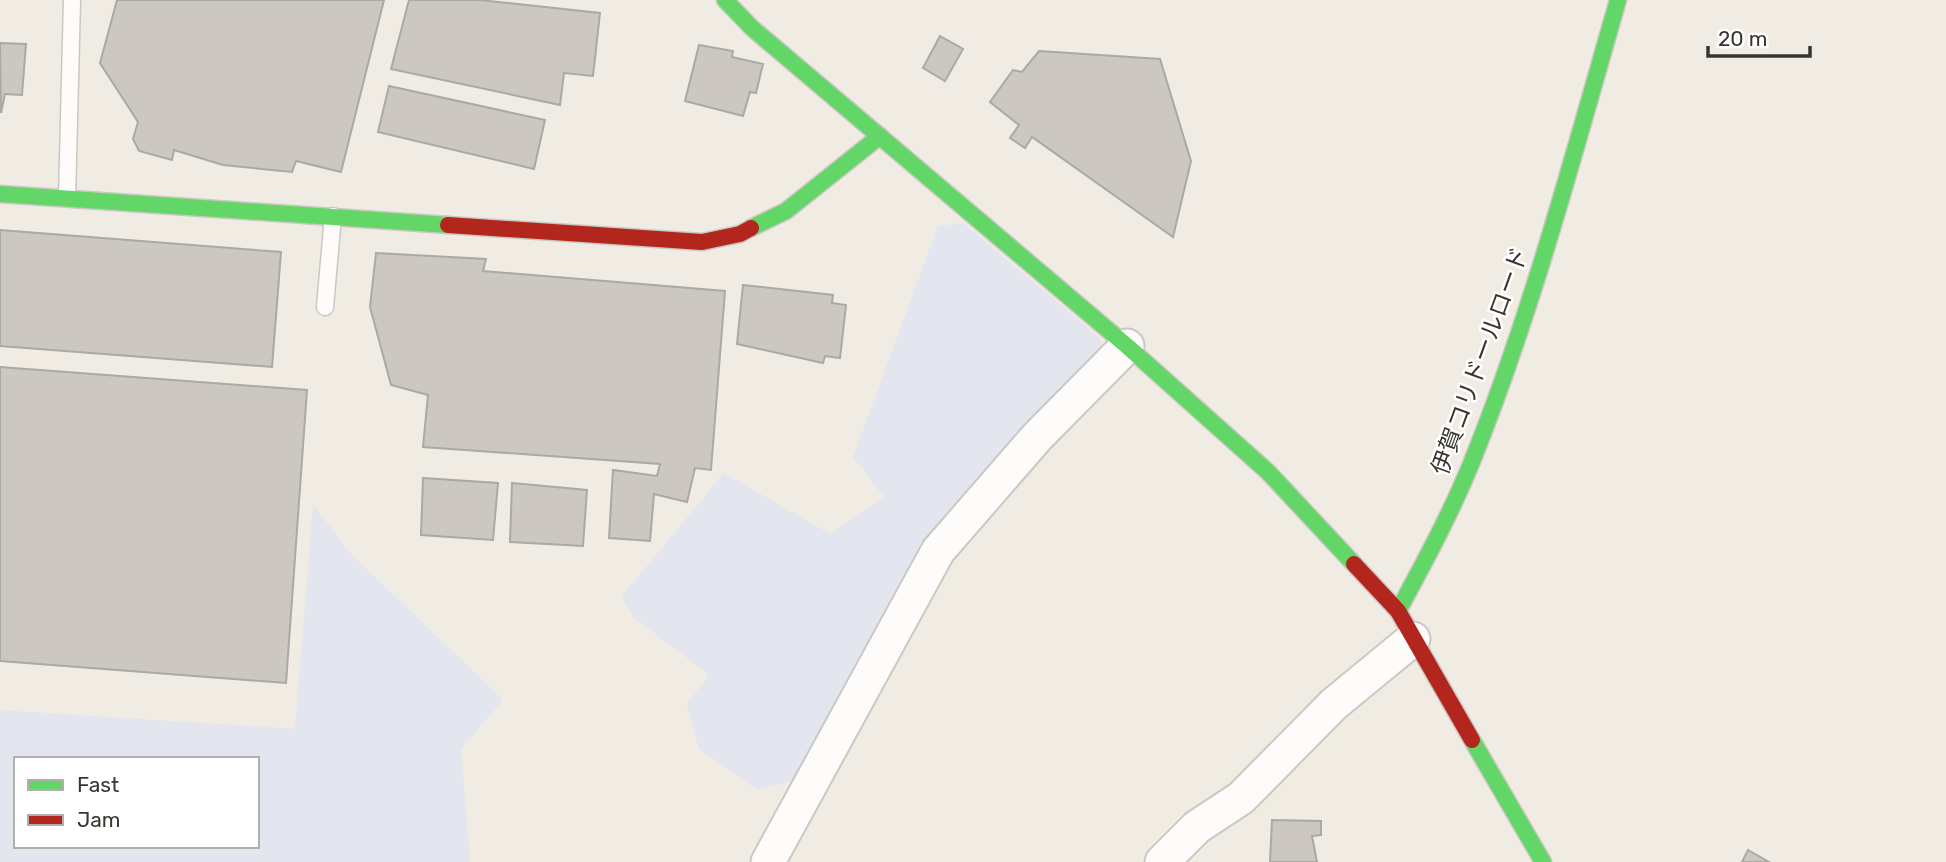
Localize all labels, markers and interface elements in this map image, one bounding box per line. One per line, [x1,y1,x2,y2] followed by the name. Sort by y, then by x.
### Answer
[1708,14,1810,58] scale bar
[1718,26,1767,51] text: 20 m
[1426,243,1534,479] street label: 伊賀コリドールロード
[14,757,259,848] legend
[77,772,119,797] text: Fast
[77,807,121,832] text: Jam

